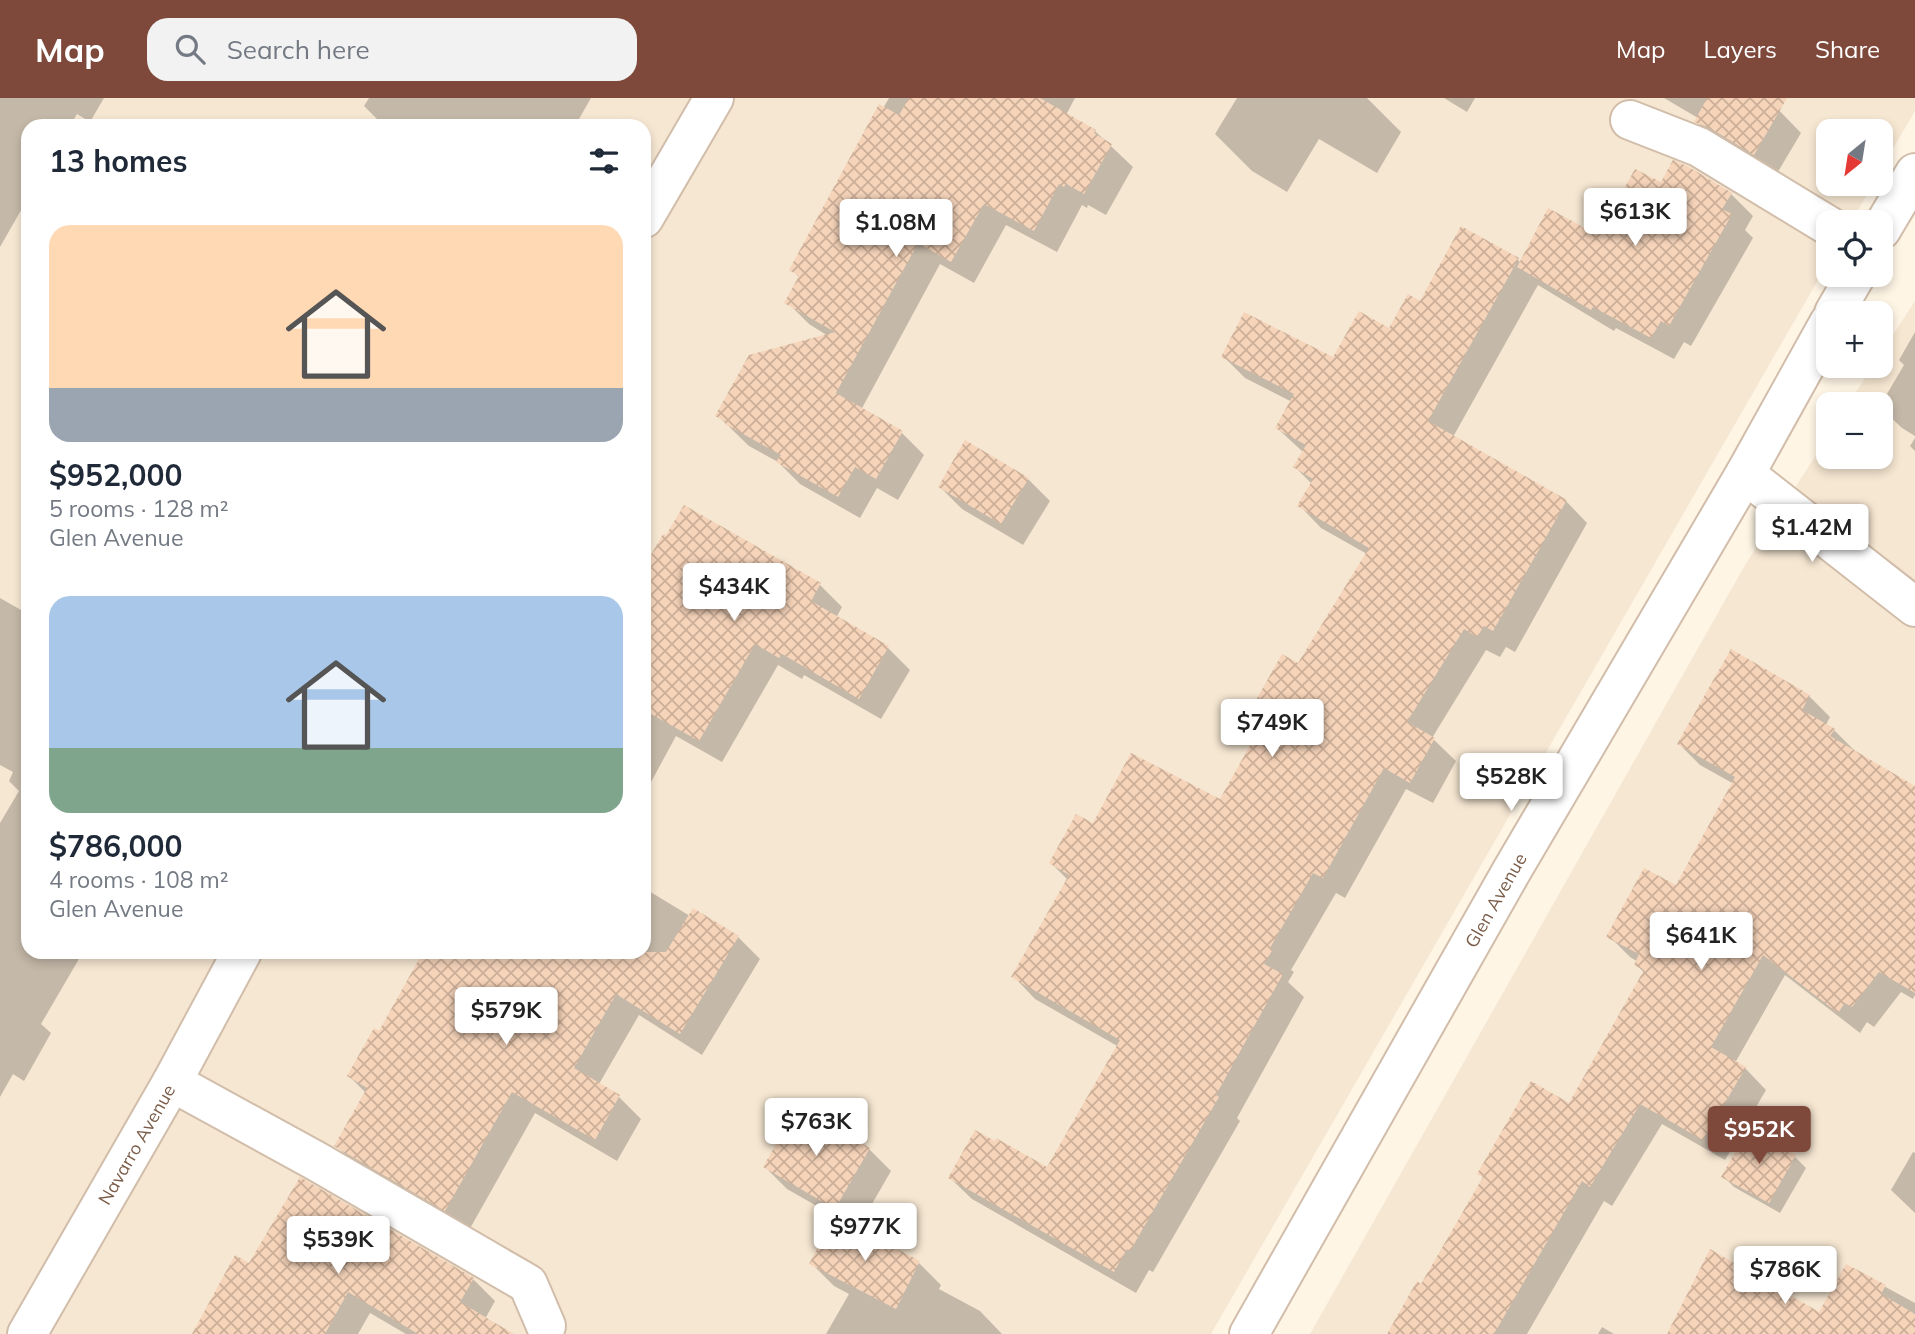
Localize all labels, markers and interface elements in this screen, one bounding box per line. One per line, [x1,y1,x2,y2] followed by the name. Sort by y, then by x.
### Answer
[147,18,637,81] search box
[35,29,105,70] text: Map
[171,30,209,68] icon: search
[227,33,370,66] text: Search here
[1616,34,1665,64] text: Map
[1703,34,1777,64] text: Layers
[1815,34,1880,64] text: Share
[1816,119,1894,196] north arrow
[1816,119,1893,469] map controls
[49,142,188,180] text: 13 homes
[585,142,623,180] icon: filters
[1586,188,1684,248] pin: $613K
[1600,196,1670,225] text: $613K
[839,200,953,259] pin: $1.08M
[856,207,936,236] text: $1.08M
[1816,210,1893,287] button: locate
[273,271,399,397] icon: home
[1816,301,1893,378] button: +
[1816,392,1893,469] button: −
[49,456,182,494] text: $952,000
[49,494,229,523] text: 5 rooms · 128 m²
[1755,504,1869,564] pin: $1.42M
[1772,512,1852,541] text: $1.42M
[49,523,183,552] text: Glen Avenue
[685,564,783,623] pin: $434K
[699,571,769,600] text: $434K
[273,642,399,768] icon: home
[1223,700,1321,759] pin: $749K
[1237,707,1307,736] text: $749K
[1462,754,1560,813] pin: $528K
[1476,761,1546,790] text: $528K
[49,827,182,865] text: $786,000
[1459,848,1531,951] street label: Glen Avenue
[49,865,229,894] text: 4 rooms · 108 m²
[49,894,183,923] text: Glen Avenue
[1652,912,1750,972] pin: $641K
[1666,920,1736,949] text: $641K
[457,988,555,1047] pin: $579K
[471,995,541,1024] text: $579K
[93,1080,180,1208] street label: Navarro Avenue
[767,1098,865,1158] pin: $763K
[781,1106,851,1135] text: $763K
[1710,1107,1808,1166] pin: $952K
[1724,1114,1794,1143] text: $952K
[816,1204,914,1263] pin: $977K
[830,1211,900,1240] text: $977K
[289,1216,387,1276] pin: $539K
[303,1224,373,1253] text: $539K
[1736,1246,1834,1306] pin: $786K
[1750,1254,1820,1283] text: $786K

